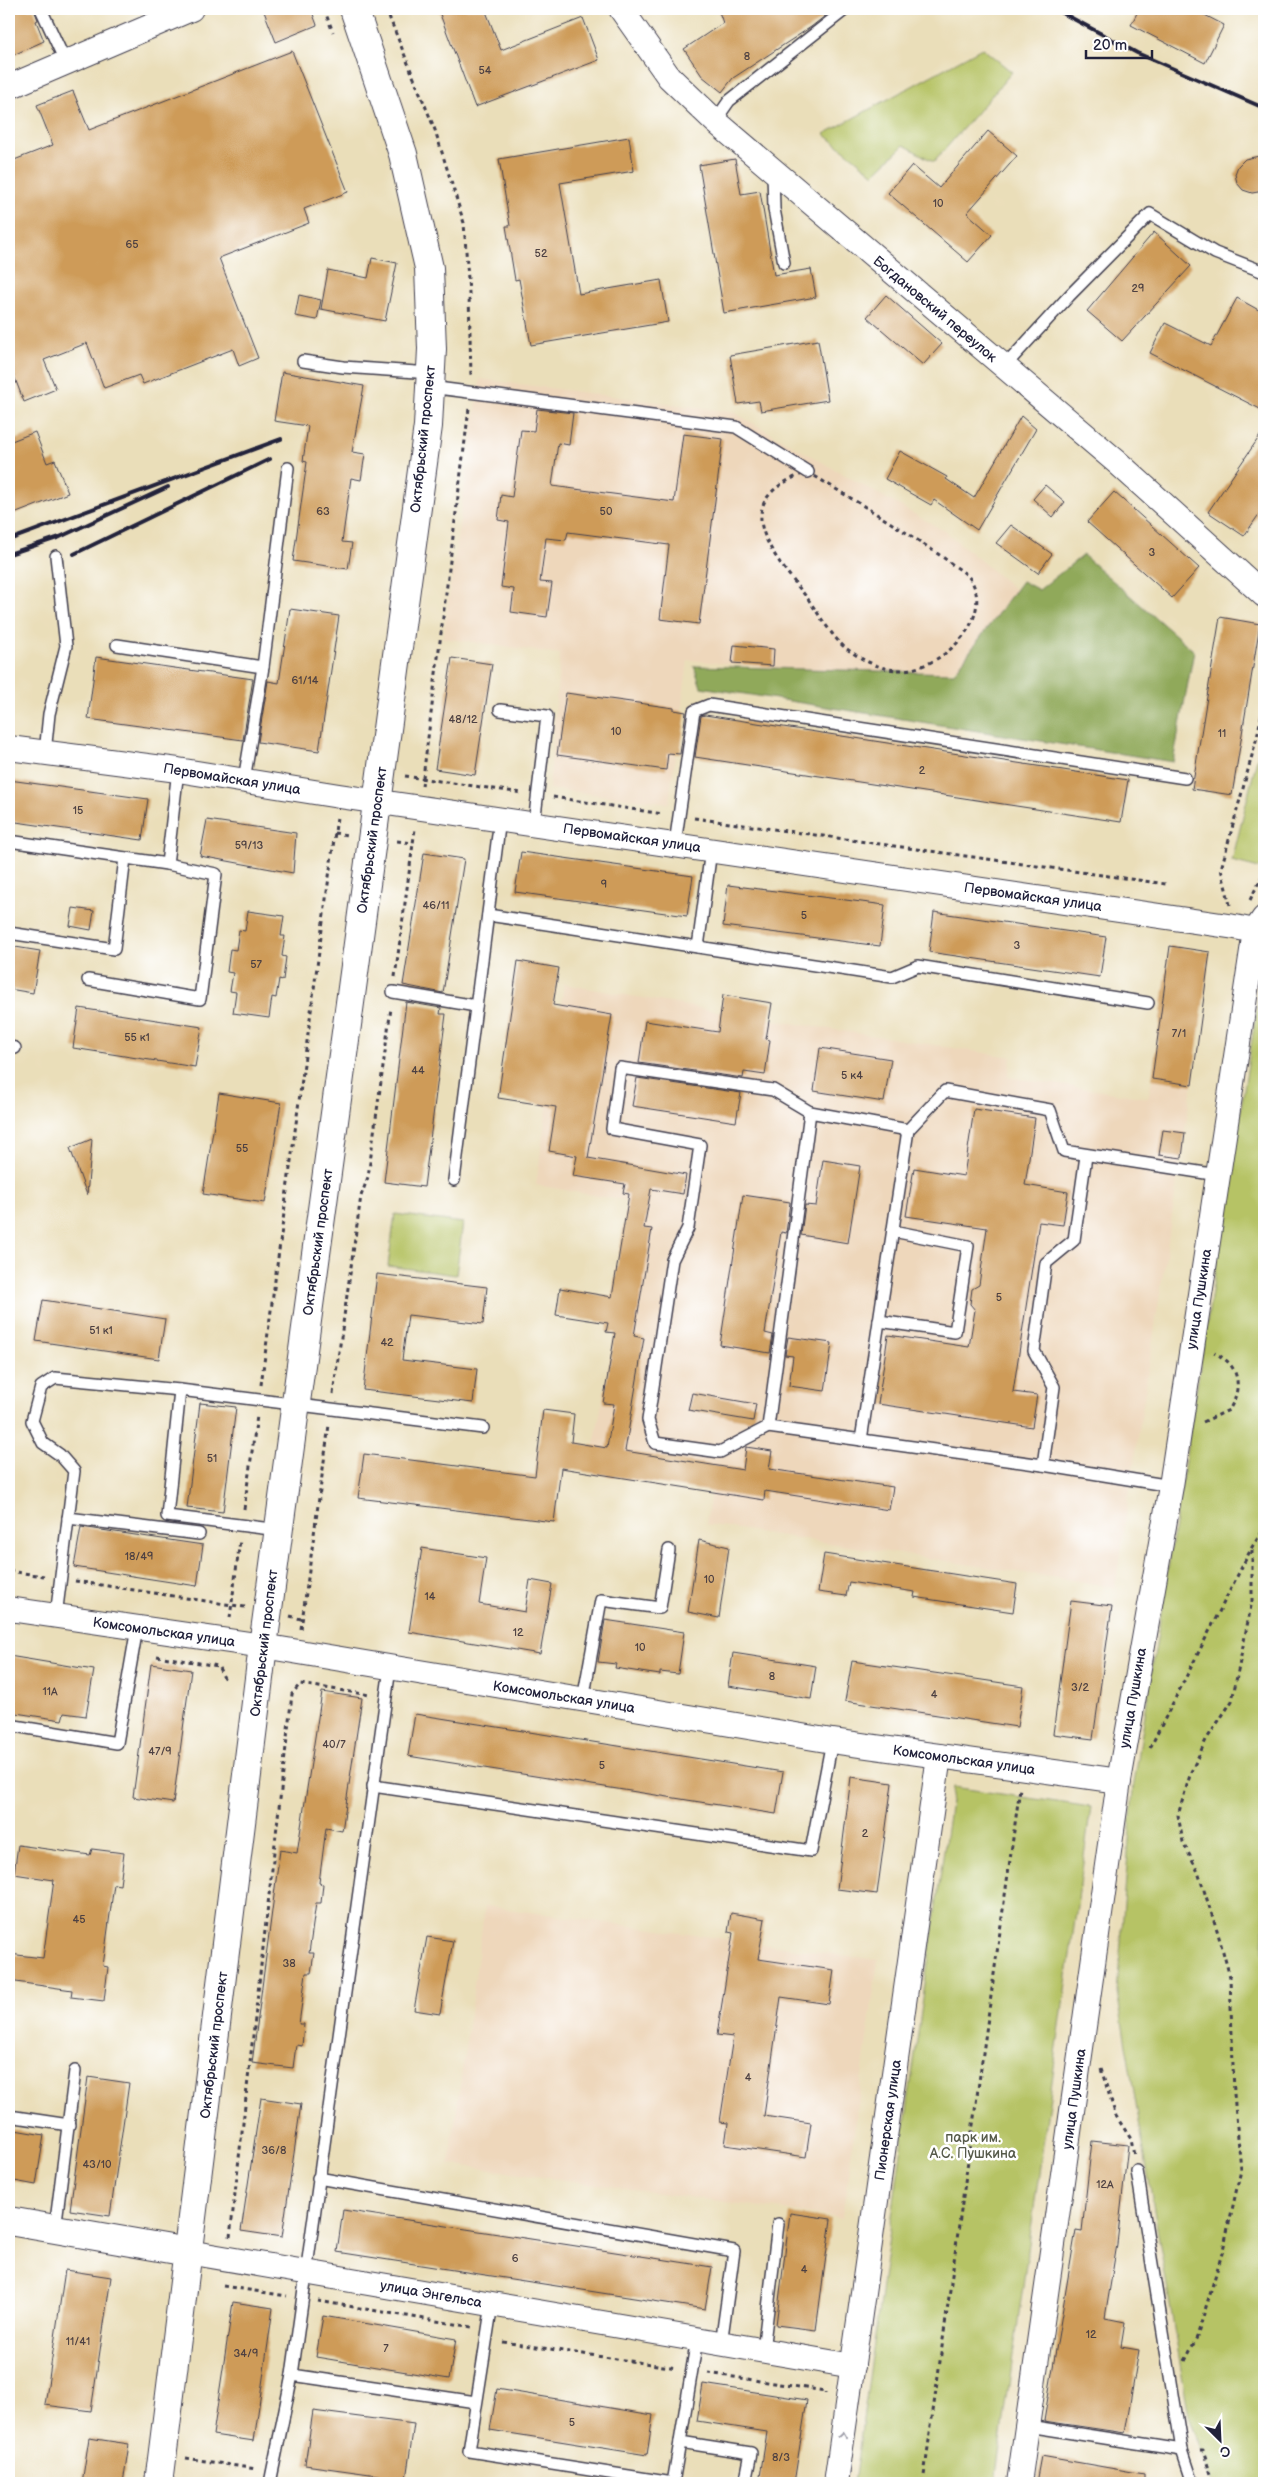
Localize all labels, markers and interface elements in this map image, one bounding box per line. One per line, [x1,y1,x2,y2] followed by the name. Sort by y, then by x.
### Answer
[1086,28,1152,60] scale bar
[1093,36,1127,55] text: 20 m
[744,50,750,63] house number: 8
[478,64,492,77] house number: 54
[933,197,944,210] house number: 10
[125,238,139,251] house number: 65
[535,247,548,260] house number: 52
[870,252,1001,366] street label: Богдановский переулок
[1132,282,1144,295] house number: 29
[407,364,439,514] street label: Октябрьский проспект
[316,505,330,518] house number: 63
[600,505,613,518] house number: 50
[1149,546,1156,559] house number: 3
[292,674,319,687] house number: 61/14
[449,713,478,726] house number: 48/12
[611,725,622,738] house number: 10
[1218,727,1226,740] house number: 11
[162,760,303,798] street label: Первомайская улица
[919,764,926,777] house number: 2
[353,765,391,915] street label: Октябрьский проспект
[73,804,83,817] house number: 15
[562,820,703,856] street label: Первомайская улица
[235,839,264,852] house number: 59/13
[601,878,607,891] house number: 9
[963,879,1104,915] street label: Первомайская улица
[423,899,449,912] house number: 46/11
[801,909,807,922] house number: 5
[1014,939,1021,952] house number: 3
[250,958,262,971] house number: 57
[1172,1027,1186,1040] house number: 7/1
[124,1031,150,1044] house number: 55 к1
[411,1064,425,1077] house number: 44
[841,1069,863,1082] house number: 5 к4
[236,1142,248,1155] house number: 55
[299,1167,337,1317] street label: Октябрьский проспект
[1183,1247,1215,1351] street label: улица Пушкина
[996,1291,1002,1304] house number: 5
[89,1324,113,1337] house number: 51 к1
[380,1336,394,1349] house number: 42
[207,1452,217,1465] house number: 51
[125,1550,153,1563] house number: 18/49
[247,1568,282,1718] street label: Октябрьский проспект
[704,1573,715,1586] house number: 10
[425,1590,436,1603] house number: 14
[92,1614,237,1651] street label: Комсомольская улица
[513,1626,524,1639] house number: 12
[635,1641,646,1654] house number: 10
[1116,1646,1150,1750] street label: улица Пушкина
[769,1670,775,1683] house number: 8
[492,1677,637,1717] street label: Комсомольская улица
[1071,1681,1090,1694] house number: 3/2
[42,1685,58,1698] house number: 11А
[931,1688,938,1701] house number: 4
[322,1738,346,1751] house number: 40/7
[892,1742,1037,1779] street label: Комсомольская улица
[148,1745,172,1758] house number: 47/9
[599,1759,605,1772] house number: 5
[862,1827,869,1840] house number: 2
[72,1913,86,1926] house number: 45
[282,1957,296,1970] house number: 38
[197,1970,232,2120] street label: Октябрьский проспект
[1059,2047,1090,2151] street label: улица Пушкина
[871,2058,905,2182] street label: Пионерская улица
[745,2071,752,2084] house number: 4
[929,2129,1017,2162] park label: парк им. А.С. Пушкина
[262,2144,286,2157] house number: 36/8
[82,2158,112,2171] house number: 43/10
[1096,2178,1114,2191] house number: 12А
[512,2252,519,2265] house number: 6
[801,2263,808,2276] house number: 4
[379,2277,484,2311] street label: улица Энгельса
[1086,2328,1097,2341] house number: 12
[66,2335,90,2348] house number: 11/41
[383,2342,389,2355] house number: 7
[234,2347,258,2360] house number: 34/9
[1196,2414,1246,2464] north arrow
[569,2416,575,2429] house number: 5
[837,2431,848,2439] one-way arrow
[1217,2442,1233,2461] text: С
[772,2451,790,2464] house number: 8/3

